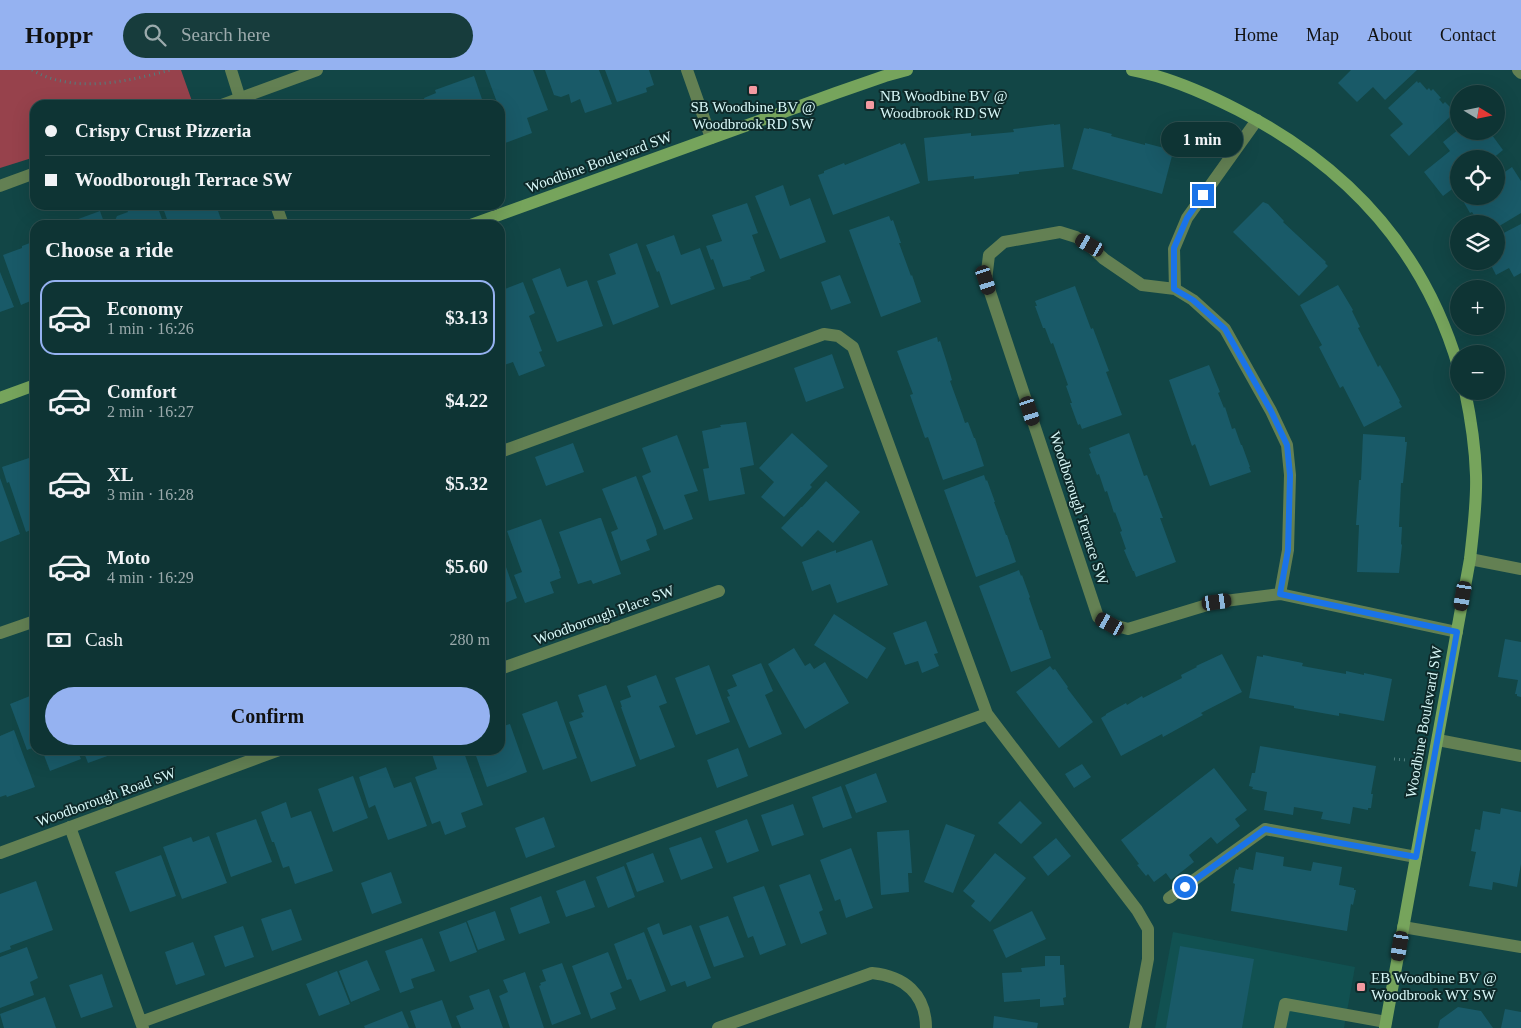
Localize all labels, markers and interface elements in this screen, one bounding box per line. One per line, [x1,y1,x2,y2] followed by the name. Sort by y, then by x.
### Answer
[123,13,473,58] search box
[141,21,169,49] icon: search
[25,22,93,48] text: Hoppr
[181,24,270,45] text: Search here
[1234,25,1278,45] text: Home
[1306,25,1339,45] text: Map
[1367,25,1412,45] text: About
[1440,25,1496,45] text: Contact
[747,84,759,96] marker: SB Woodbine BV @ Woodbrook RD SW
[1450,85,1505,140] north arrow
[1450,85,1505,400] map controls
[880,88,1008,121] place label: NB Woodbine BV @ Woodbrook RD SW
[691,99,816,132] place label: SB Woodbine BV @ Woodbrook RD SW
[864,99,876,111] marker: NB Woodbine BV @ Woodbrook RD SW
[75,120,251,141] text: Crispy Crust Pizzeria
[1162,122,1244,158] callout: 1 min
[524,128,675,196] street label: Woodbine Boulevard SW
[1183,131,1221,148] text: 1 min
[1450,150,1505,205] button: locate
[75,169,292,190] text: Woodborough Terrace SW
[1192,184,1214,206] route end
[1450,215,1505,270] button: layers
[1073,231,1106,259] car
[45,237,173,262] text: Choose a ride
[974,263,997,297] car
[1450,280,1505,335] button: +
[47,295,92,340] icon: car
[107,298,183,319] text: Economy
[445,307,488,328] text: $3.13
[107,320,194,337] text: 1 min · 16:26
[1450,345,1505,400] button: −
[47,378,92,423] icon: car
[107,381,177,402] text: Comfort
[445,390,488,411] text: $4.22
[1018,394,1041,428] car
[107,403,194,420] text: 2 min · 16:27
[1047,429,1112,587] street label: Woodborough Terrace SW
[47,461,92,506] icon: car
[107,464,133,485] text: XL
[445,473,488,494] text: $5.32
[107,486,194,503] text: 3 min · 16:28
[47,544,92,589] icon: car
[107,547,150,568] text: Moto
[445,556,488,577] text: $5.60
[107,569,194,586] text: 4 min · 16:29
[1453,580,1472,612] car
[532,582,677,648] street label: Woodborough Place SW
[1201,592,1232,612] car
[1093,610,1126,638] car
[45,626,73,654] icon: cash
[85,629,123,650] text: Cash
[450,631,490,648] text: 280 m
[1403,644,1445,799] street label: Woodbine Boulevard SW
[45,687,490,745] button: Confirm
[34,764,179,830] street label: Woodborough Road SW
[1174,876,1196,898] route start
[1390,930,1409,962] car
[1371,970,1497,1003] place label: EB Woodbine BV @ Woodbrook WY SW
[1355,981,1367,993] marker: EB Woodbine BV @ Woodbrook WY SW

